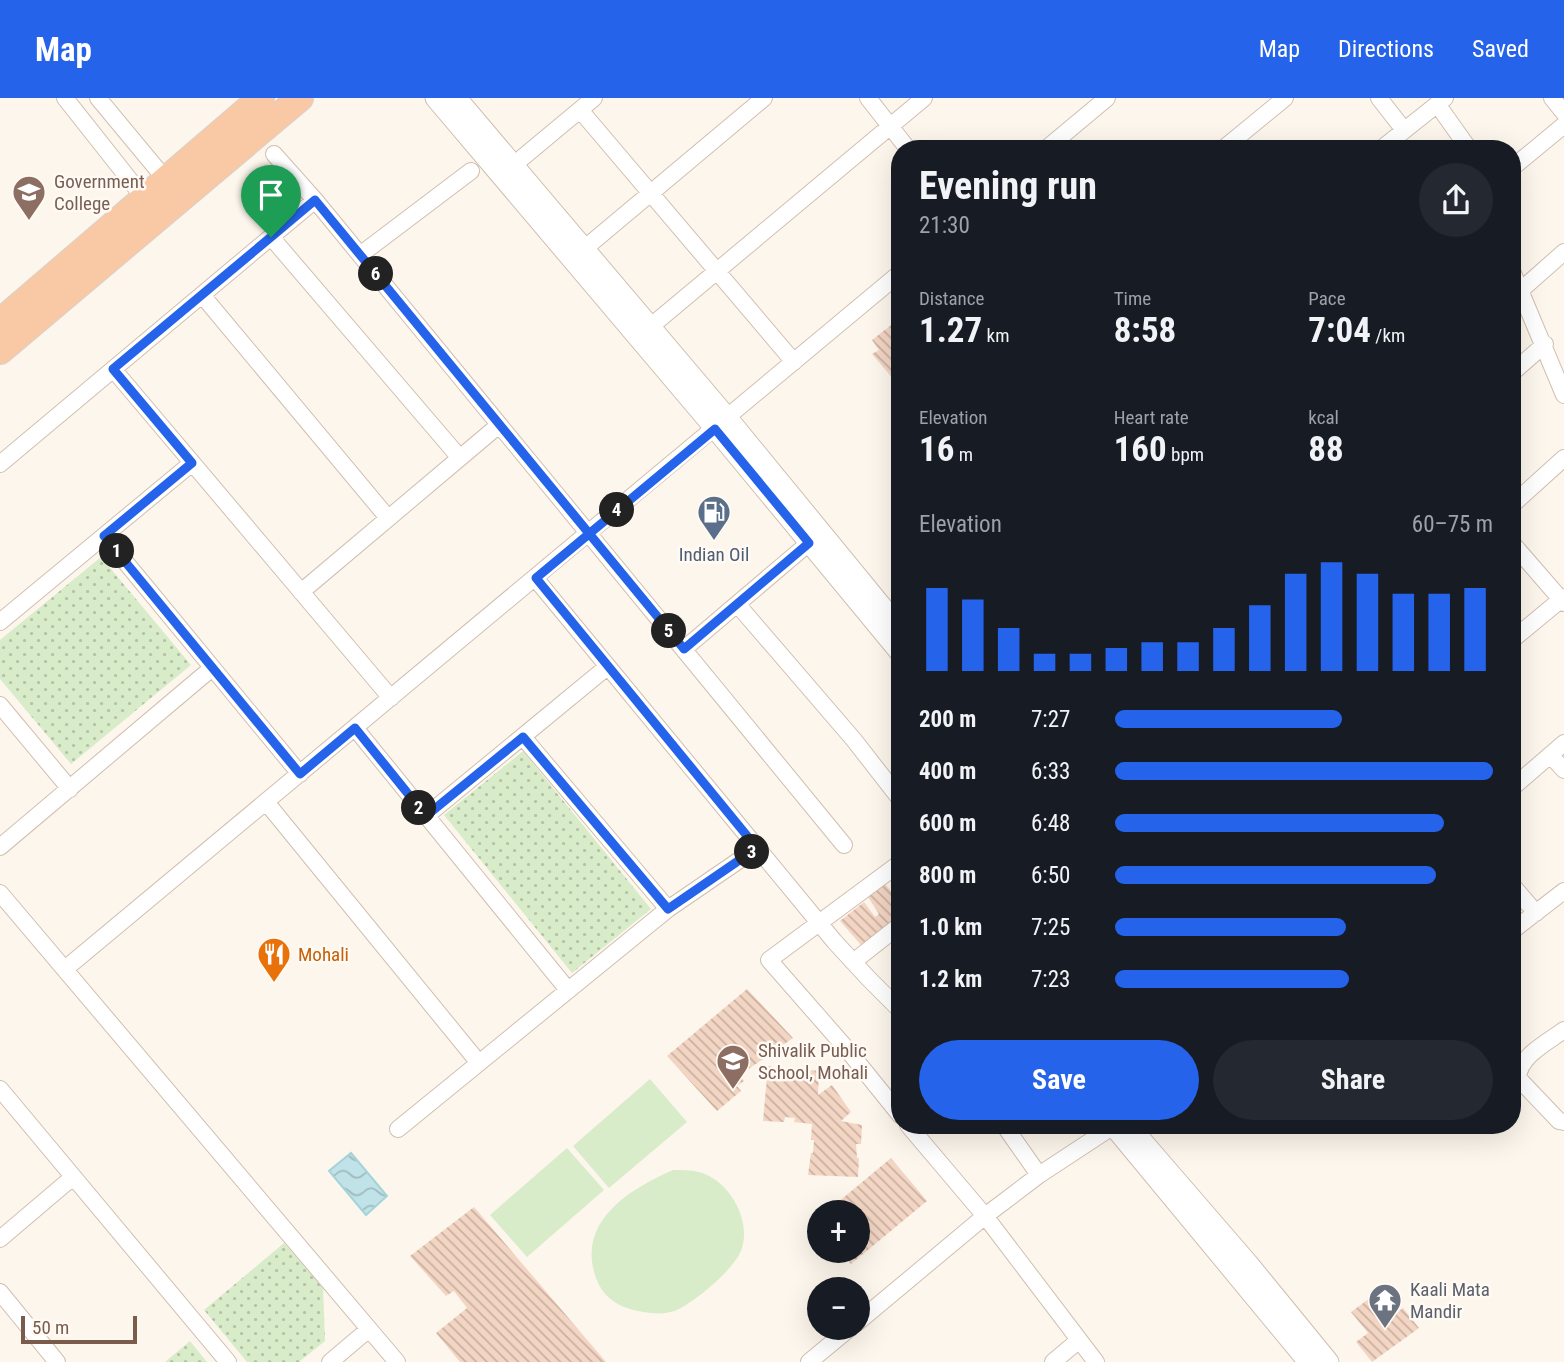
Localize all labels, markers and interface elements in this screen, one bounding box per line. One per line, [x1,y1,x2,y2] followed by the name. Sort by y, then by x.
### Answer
[35,30,92,69] text: Map
[1259,35,1300,63] text: Map
[1338,35,1434,63] text: Directions
[1472,35,1529,63] text: Saved
[1419,163,1493,237] button: share
[919,164,1097,208] text: Evening run
[241,165,301,237] pin
[54,170,145,215] place label: Government College
[10,173,48,222] school or university icon: Government College
[252,176,290,214] icon: arrive
[919,212,970,239] text: 21:30
[358,256,394,292] pin: 6
[371,262,380,285] text: 6
[919,287,984,310] text: Distance
[1114,287,1151,310] text: Time
[1308,287,1346,310] text: Pace
[919,310,982,351] text: 1.27
[1114,310,1176,351] text: 8:58
[1308,310,1371,351] text: 7:04
[982,324,1009,347] text: km
[1371,324,1405,347] text: /km
[919,406,987,429] text: Elevation
[1114,406,1189,429] text: Heart rate
[1308,406,1339,429] text: kcal
[919,429,954,470] text: 16
[1114,429,1167,470] text: 160
[1308,429,1344,470] text: 88
[954,443,973,466] text: m
[1167,443,1204,466] text: bpm
[600,492,634,528] pin: 4
[695,493,733,542] fuel station icon: Indian Oil
[612,498,621,521] text: 4
[919,511,1002,538] text: Elevation
[1412,511,1493,538] text: 60–75 m
[100,533,134,568] pin: 1
[112,539,121,562] text: 1
[679,543,749,566] place label: Indian Oil
[652,614,686,648] pin: 5
[664,619,673,642] text: 5
[919,706,976,733] text: 200 m
[1031,706,1070,733] text: 7:27
[919,758,976,785] text: 400 m
[1031,758,1070,785] text: 6:33
[402,790,436,826] pin: 2
[414,796,423,819] text: 2
[919,810,976,837] text: 600 m
[1031,810,1070,837] text: 6:48
[734,834,770,870] pin: 3
[747,840,756,863] text: 3
[919,862,976,889] text: 800 m
[1031,862,1070,889] text: 6:50
[919,914,982,941] text: 1.0 km
[1031,914,1070,941] text: 7:25
[255,935,293,984] restaurant icon: Mohali
[298,943,349,966] place label: Mohali
[919,966,982,993] text: 1.2 km
[1031,966,1070,993] text: 7:23
[758,1039,868,1084] place label: Shivalik Public School, Mohali
[919,1040,1199,1120] button: Save
[1213,1040,1493,1120] button: Share
[714,1042,752,1091] school or university icon: Shivalik Public School, Mohali
[807,1200,870,1340] map controls
[807,1200,870,1263] button: +
[807,1277,870,1340] button: −
[1410,1278,1490,1323] place label: Kaali Mata Mandir
[1366,1281,1404,1330] temple icon: Kaali Mata Mandir
[21,1313,136,1345] scale bar
[32,1316,69,1339] text: 50 m

